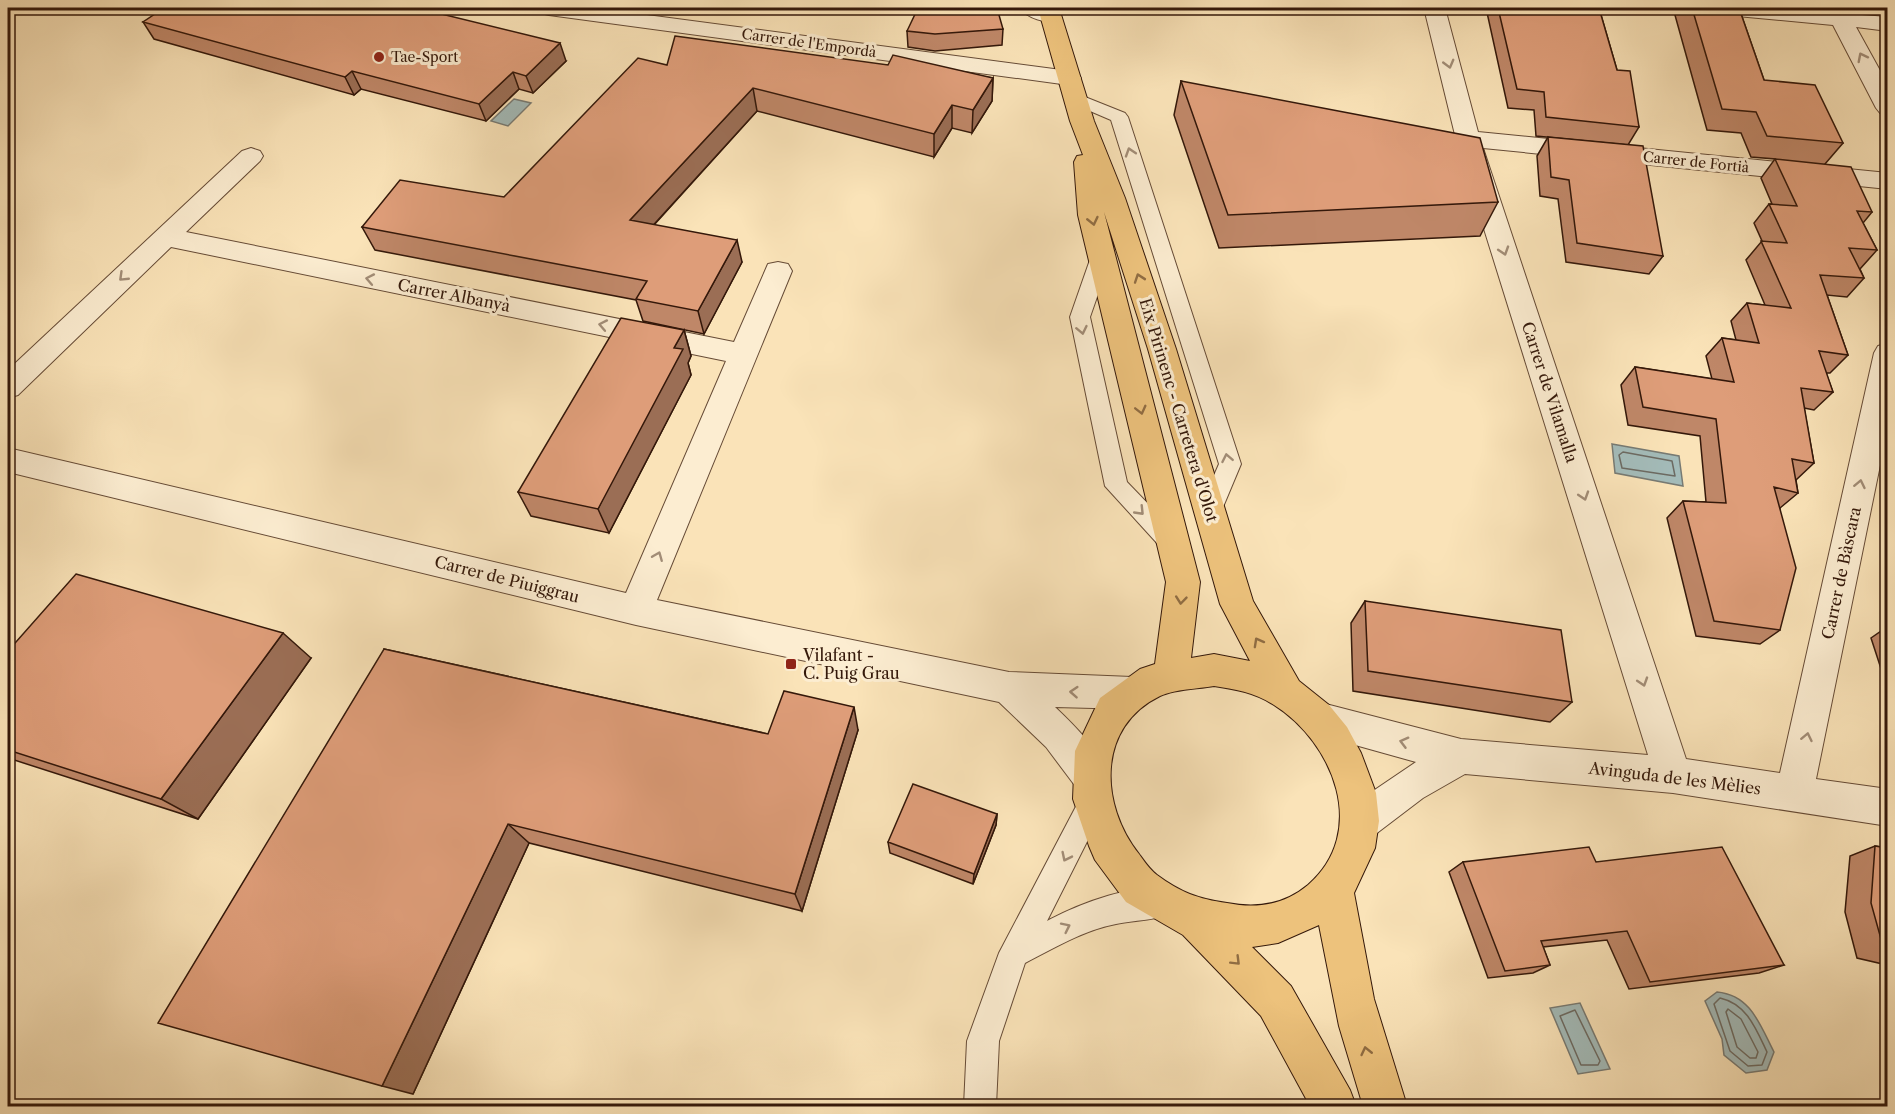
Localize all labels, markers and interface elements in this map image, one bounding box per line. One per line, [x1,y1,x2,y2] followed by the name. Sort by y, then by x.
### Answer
[741,25,878,61] street label: Carrer de l'Empordà
[391,48,458,66] place label: Tae-Sport
[372,50,386,64] marker: Tae-Sport
[1858,53,1869,64] one-way arrow
[1441,59,1454,69] one-way arrow
[1125,147,1137,158] one-way arrow
[1642,147,1751,177] street label: Carrer de Fortià
[1086,216,1099,226] one-way arrow
[1497,245,1510,256] one-way arrow
[119,270,129,281] one-way arrow
[366,273,376,286] one-way arrow
[1133,273,1146,284] one-way arrow
[396,274,513,316] street label: Carrer Albanyà
[1135,296,1223,525] street label: Eix Pirinenc - Carretera d'Olot
[1518,319,1582,465] street label: Carrer de Vilamalla
[598,320,608,333] one-way arrow
[1075,324,1088,334] one-way arrow
[1133,405,1146,415] one-way arrow
[1221,453,1234,463] one-way arrow
[1853,480,1866,490] one-way arrow
[1576,490,1589,501] one-way arrow
[1817,504,1865,641] street label: Carrer de Bàscara
[1133,505,1144,515] one-way arrow
[432,551,582,607] street label: Carrer de Piuiggrau
[651,552,663,563] one-way arrow
[1175,595,1188,604] one-way arrow
[1254,638,1265,648] one-way arrow
[802,645,900,683] place label: Vilafant - C. Puig Grau
[784,657,798,671] marker: Vilafant - C. Puig Grau
[1636,676,1649,687] one-way arrow
[1069,686,1078,699] one-way arrow
[1799,732,1812,742] one-way arrow
[1400,736,1410,749] one-way arrow
[1587,757,1762,798] street label: Avinguda de les Mèlies
[1062,850,1073,861] one-way arrow
[1060,922,1071,934] one-way arrow
[1229,953,1240,964] one-way arrow
[1361,1047,1374,1057] one-way arrow

